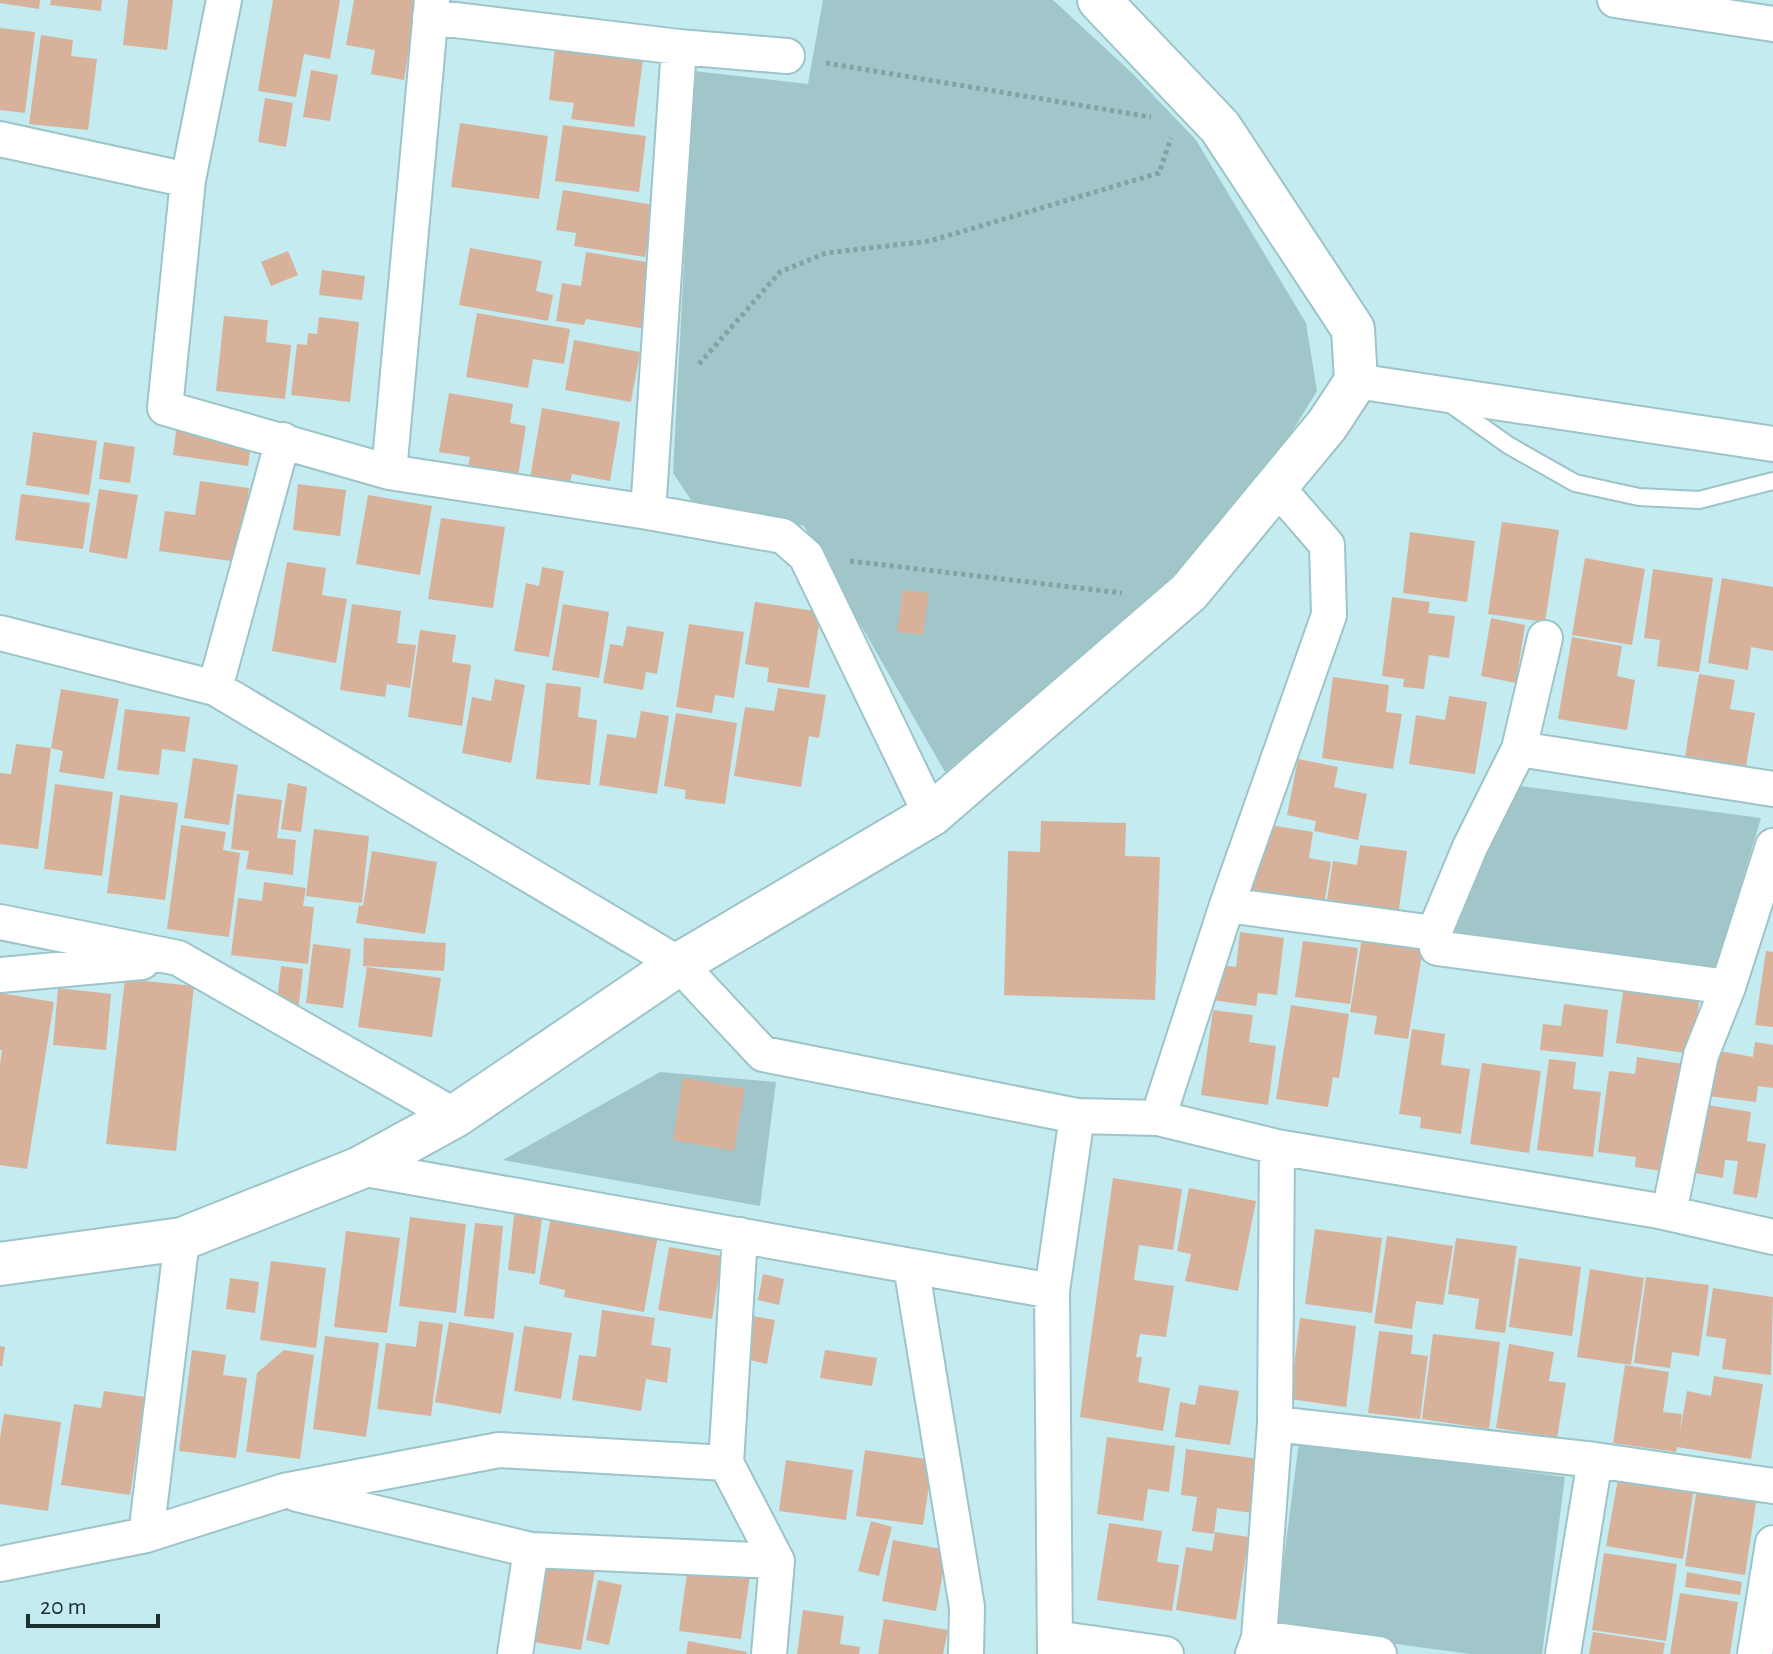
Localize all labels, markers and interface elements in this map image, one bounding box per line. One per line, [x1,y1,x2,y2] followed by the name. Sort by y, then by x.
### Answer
[28,1578,158,1628] scale bar
[40,1595,87,1619] text: 20 m

